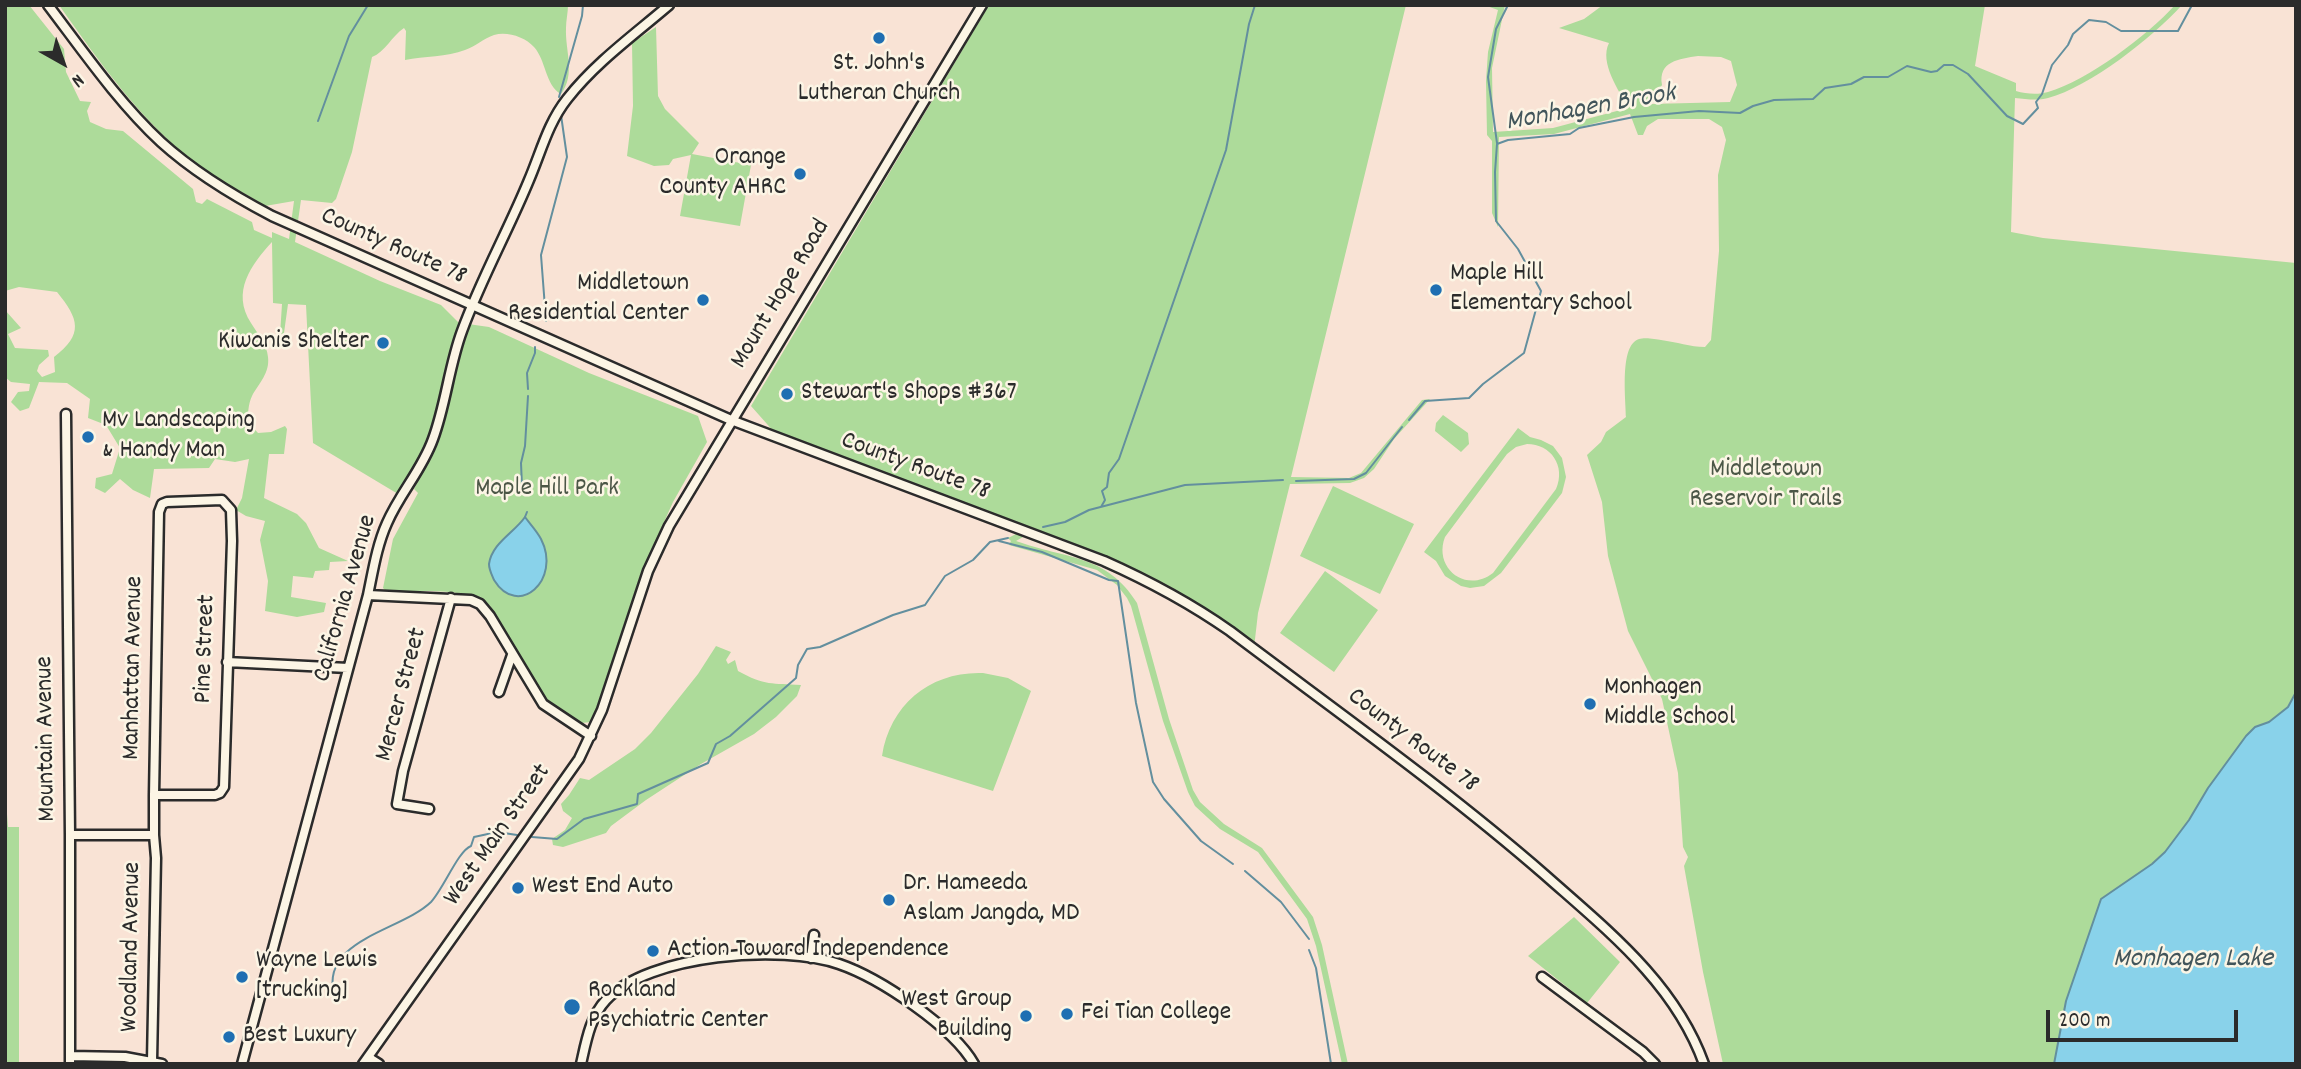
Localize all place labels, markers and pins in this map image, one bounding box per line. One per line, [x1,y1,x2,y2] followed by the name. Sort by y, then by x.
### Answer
[871,30,887,46] marker: St. John's Lutheran Church
[798,49,960,110] place label: St. John's Lutheran Church
[659,143,786,204] place label: Orange County AHRC
[792,166,808,182] marker: Orange County AHRC
[1450,259,1632,320] place label: Maple Hill Elementary School
[508,269,689,330] place label: Middletown Residential Center
[1428,282,1444,298] marker: Maple Hill Elementary School
[695,292,711,308] marker: Middletown Residential Center
[218,327,369,359] place label: Kiwanis Shelter
[375,335,391,351] marker: Kiwanis Shelter
[801,378,1017,410] place label: Stewart's Shops #367
[779,386,795,402] marker: Stewart's Shops #367
[102,406,255,467] place label: Mv Landscaping & Handy Man
[80,429,96,445] marker: Mv Landscaping & Handy Man
[1604,673,1735,734] place label: Monhagen Middle School
[1582,696,1598,712] marker: Monhagen Middle School
[903,869,1079,931] place label: Dr. Hameeda Aslam Jangda, MD
[532,872,673,904] place label: West End Auto
[510,880,526,896] marker: West End Auto
[881,892,897,908] marker: Dr. Hameeda Aslam Jangda, MD
[667,935,949,967] place label: Action Toward Independence
[645,943,661,959] marker: Action Toward Independence
[256,946,378,1007] place label: Wayne Lewis [trucking]
[234,969,250,985] marker: Wayne Lewis [trucking]
[588,976,768,1038] place label: Rockland Psychiatric Center
[902,985,1012,1046] place label: West Group Building
[562,997,582,1017] marker: Rockland Psychiatric Center
[1081,998,1231,1030] place label: Fei Tian College
[1059,1006,1075,1022] marker: Fei Tian College
[1018,1008,1034,1024] marker: West Group Building
[243,1021,356,1053] place label: Best Luxury
[221,1029,237,1045] marker: Best Luxury

